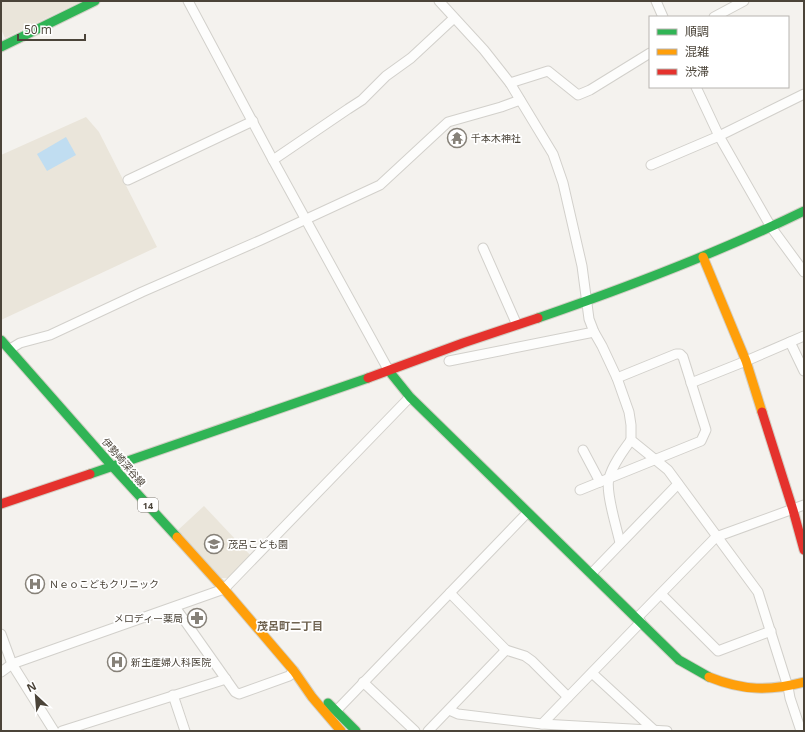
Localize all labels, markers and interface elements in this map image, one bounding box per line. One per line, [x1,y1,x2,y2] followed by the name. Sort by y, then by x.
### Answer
[18,16,85,42] scale bar
[649,16,789,88] legend
[24,21,52,38] text: 50 m
[685,23,709,40] text: 順調
[685,43,709,60] text: 混雑
[685,63,709,80] text: 渋滞
[446,127,468,149] temple icon: 千本木神社
[471,131,521,145] place label: 千本木神社
[99,435,149,489] street label: 伊勢崎深谷線
[138,498,158,512] road number: 14
[203,533,225,555] school or university icon: 茂呂こども園
[228,537,288,551] place label: 茂呂こども園
[24,573,46,595] hospital icon: Ｎｅｏこどもクリニック
[49,577,159,591] place label: Ｎｅｏこどもクリニック
[186,607,208,629] pharmacy icon: メロディー薬局
[114,611,183,625] place label: メロディー薬局
[257,618,323,633] district label: 茂呂町二丁目
[106,651,128,673] hospital icon: 新生産婦人科医院
[131,655,211,669] place label: 新生産婦人科医院
[16,676,56,716] north arrow
[24,678,39,695] text: N

